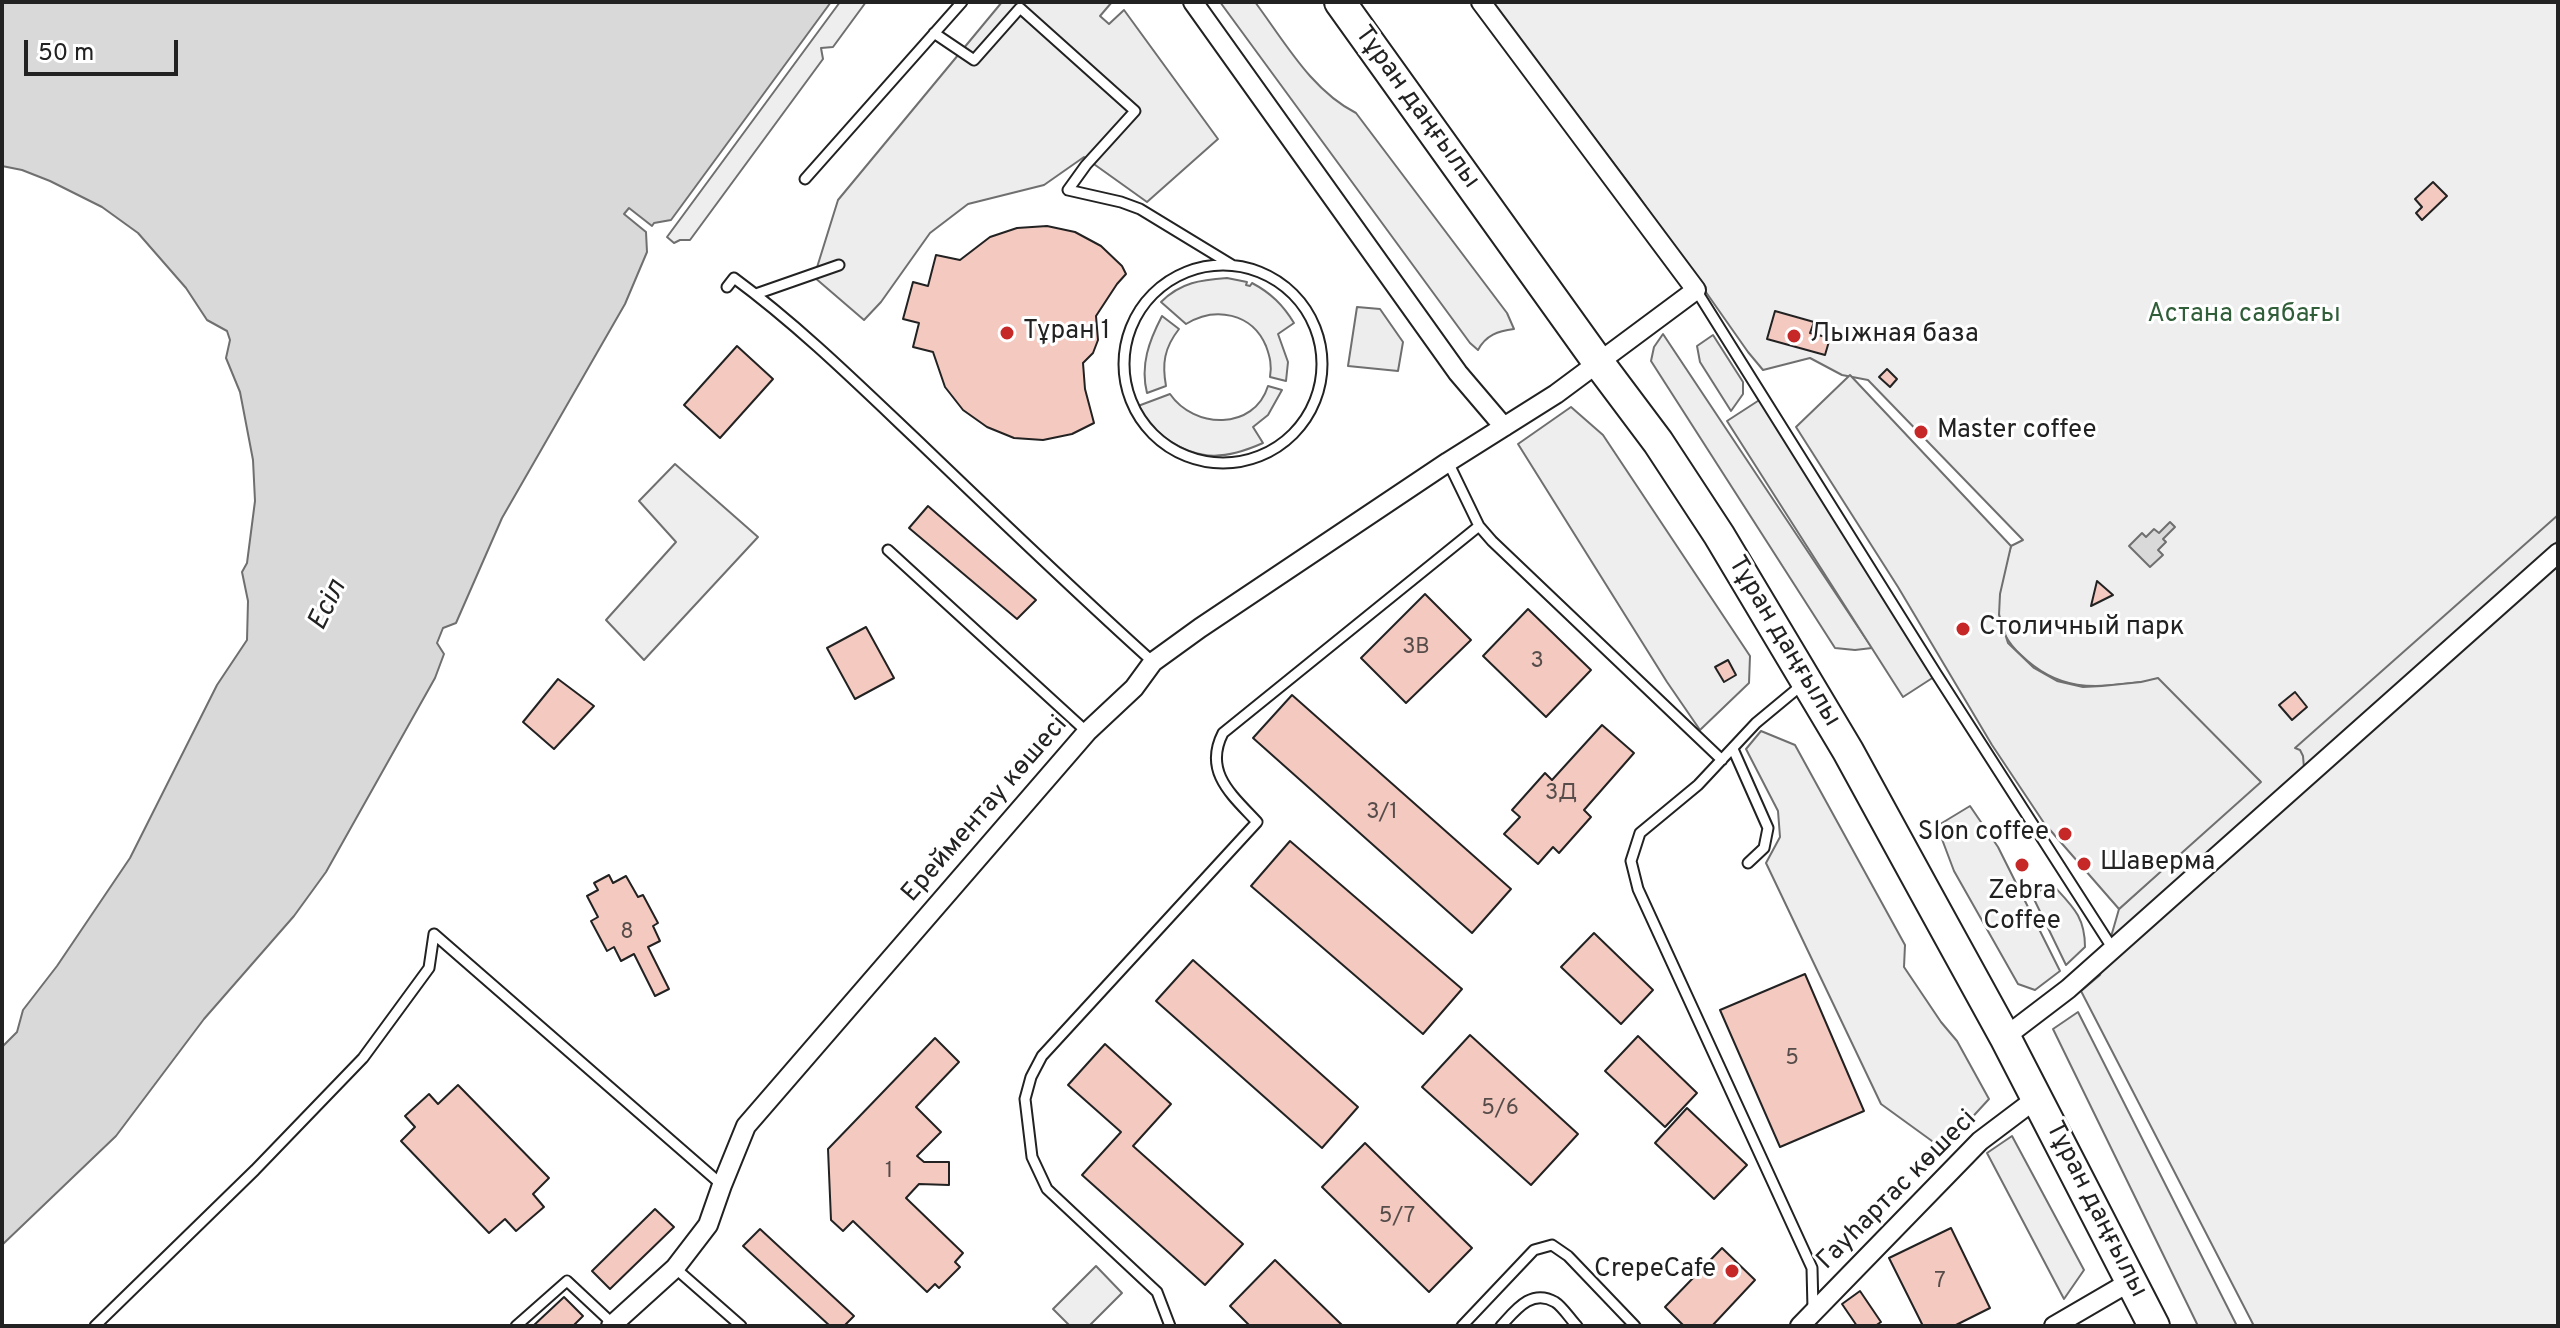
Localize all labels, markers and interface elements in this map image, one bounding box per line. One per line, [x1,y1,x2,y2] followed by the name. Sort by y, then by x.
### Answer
[1347,21,1485,195] street label: Тұран даңғылы
[28,24,182,74] scale bar
[38,39,94,69] text: 50 m
[2147,300,2341,332] park label: Астана саябағы
[1023,317,1110,349] place label: Тұран 1
[1810,320,1979,352] place label: Лыжная база
[998,324,1016,342] marker: Тұран 1
[1785,327,1803,345] marker: Лыжная база
[1937,416,2096,448] place label: Master coffee
[1912,423,1930,441] marker: Master coffee
[1720,551,1846,733] street label: Тұран даңғылы
[302,575,356,637] water label: Есіл
[1979,613,2185,645] place label: Столичный парк
[1954,620,1972,638] marker: Столичный парк
[1402,636,1430,662] house number: 3В
[1530,650,1544,676] house number: 3
[896,710,1076,910] street label: Ерейментау көшесі
[1545,782,1577,808] house number: 3Д
[1366,801,1398,827] house number: 3/1
[1918,818,2049,850] place label: Slon coffee
[2056,825,2074,843] marker: Slon coffee
[2100,848,2215,880] place label: Шаверма
[2075,855,2093,873] marker: Шаверма
[2013,856,2031,874] marker: Zebra Coffee
[1983,877,2061,938] place label: Zebra Coffee
[620,921,634,947] house number: 8
[1785,1047,1799,1073] house number: 5
[1481,1097,1519,1123] house number: 5/6
[1812,1105,1984,1277] street label: Гауhартас көшесі
[2037,1117,2153,1303] street label: Тұран даңғылы
[885,1160,893,1186] house number: 1
[1379,1205,1415,1231] house number: 5/7
[1594,1255,1716,1287] place label: CrepeCafe
[1723,1262,1741,1280] marker: CrepeCafe
[1934,1270,1946,1296] house number: 7

